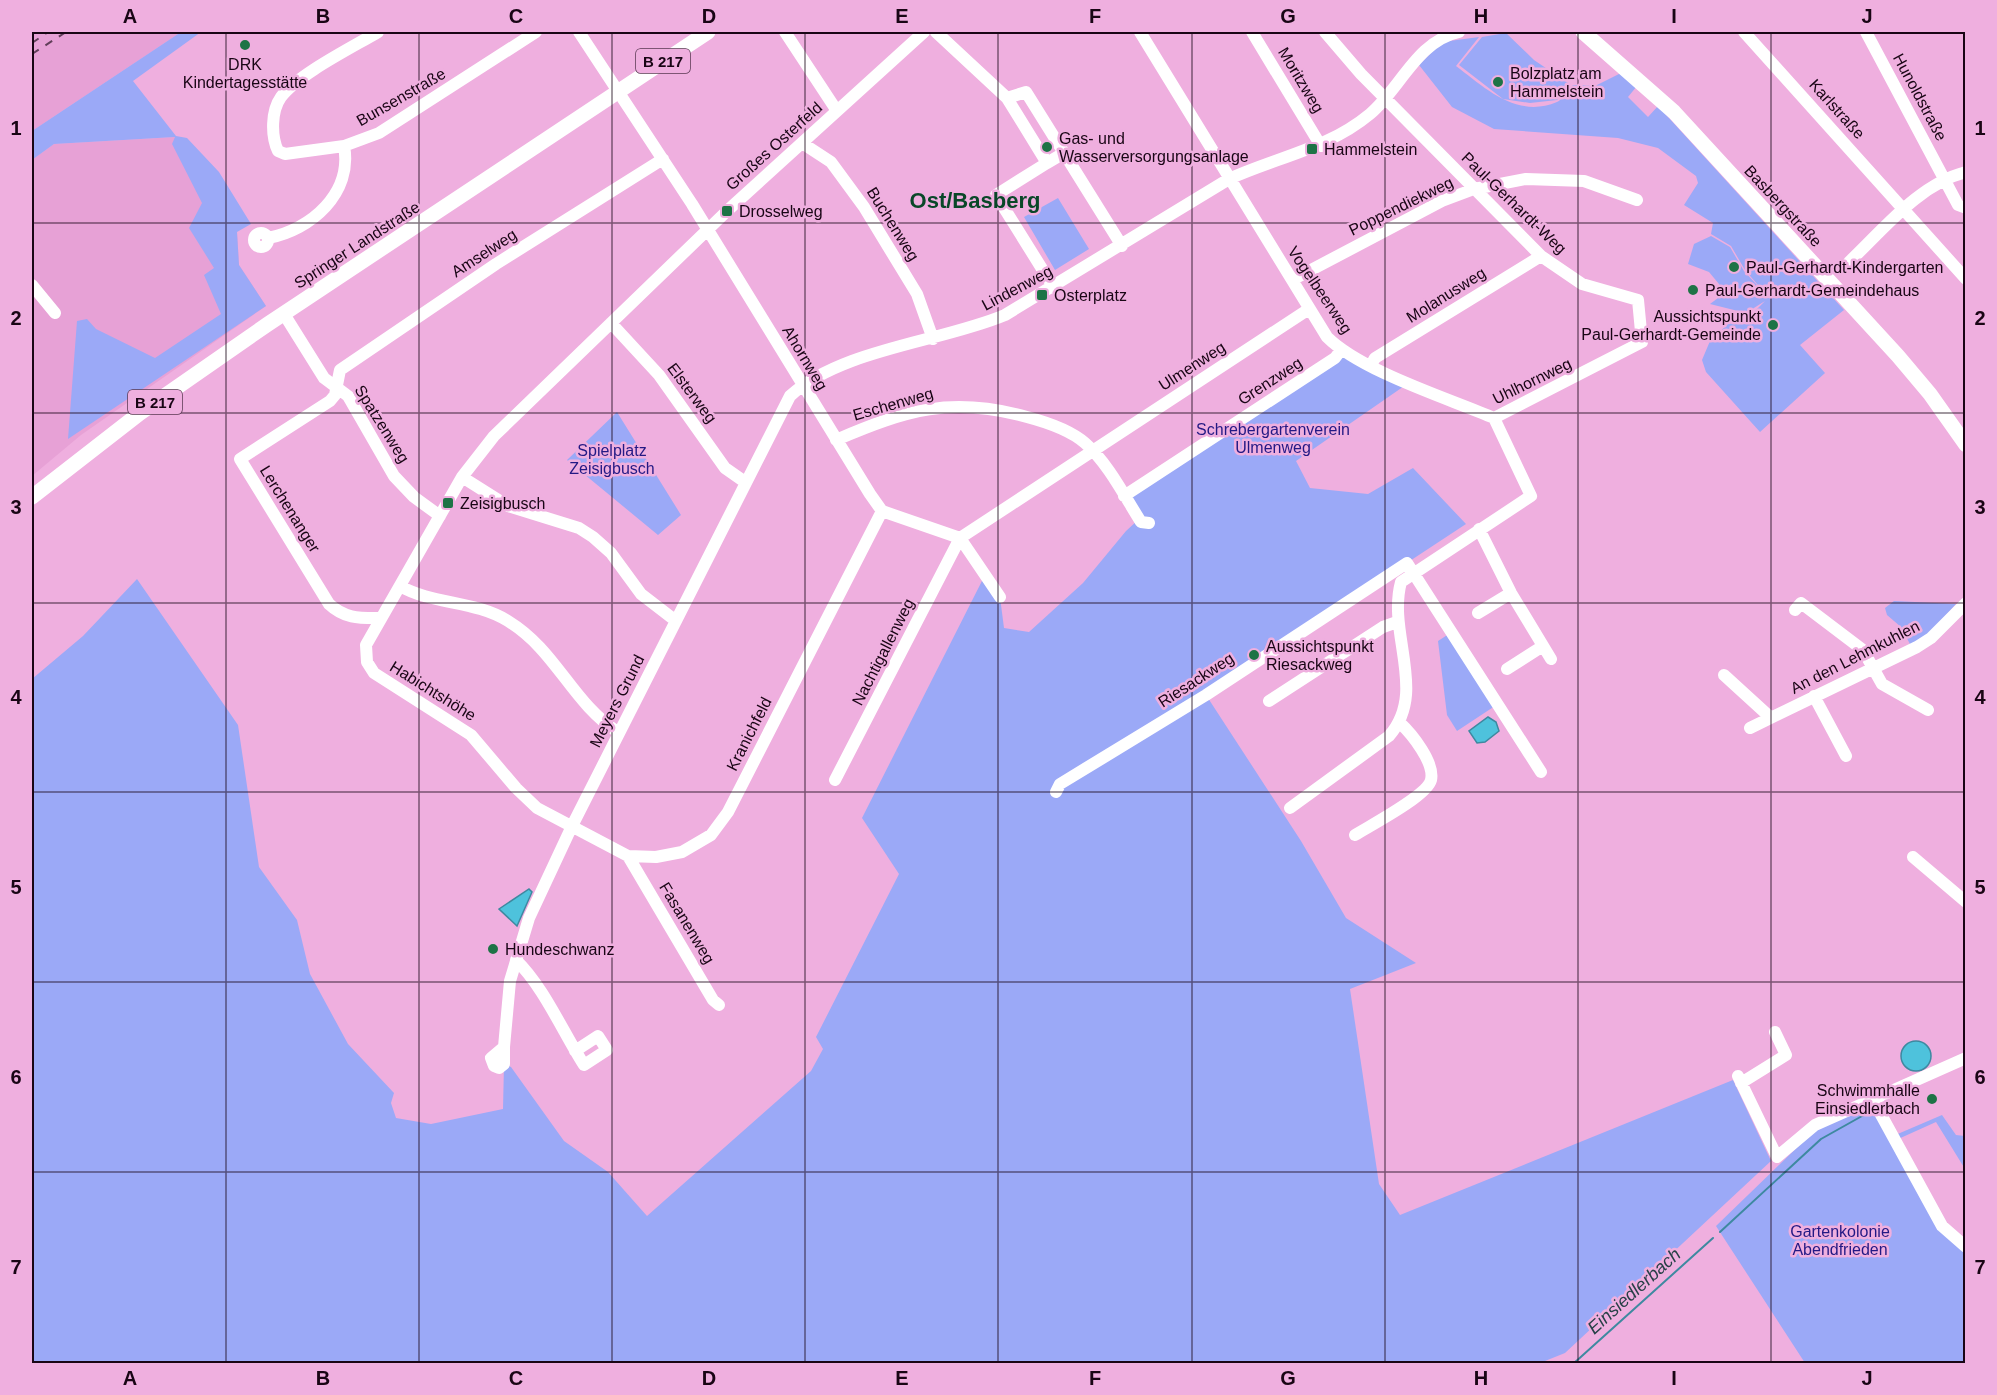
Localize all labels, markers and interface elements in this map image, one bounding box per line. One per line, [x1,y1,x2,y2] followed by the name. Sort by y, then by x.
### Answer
[123,5,137,27] text: A
[316,5,330,27] text: B
[509,5,523,27] text: C
[702,5,716,27] text: D
[895,5,909,27] text: E
[1089,5,1101,27] text: F
[1280,5,1296,27] text: G
[1474,5,1488,27] text: H
[1671,5,1677,27] text: I
[1861,5,1873,27] text: J
[238,38,252,52] marker: DRK Kindertagesstätte
[1275,44,1327,116] street label: Moritzweg
[636,49,690,73] road number: B 217
[1890,51,1950,143] street label: Hunoldstraße
[183,56,307,91] place label: DRK Kindertagesstätte
[354,65,448,129] street label: Bunsenstraße
[1510,65,1603,100] place label: Bolzplatz am Hammelstein
[1491,75,1505,89] marker: Bolzplatz am Hammelstein
[1806,76,1868,142] street label: Karlstraße
[723,99,825,193] street label: Großes Osterfeld
[10,117,22,139] text: 1
[1974,117,1986,139] text: 1
[1059,130,1249,165] place label: Gas- und Wasserversorgungsanlage
[1040,140,1054,154] marker: Gas- und Wasserversorgungsanlage
[1324,141,1417,158] place label: Hammelstein
[1305,142,1319,156] marker: Hammelstein
[1458,149,1570,257] street label: Paul-Gerhardt-Weg
[1741,162,1825,250] street label: Basbergstraße
[1346,173,1456,239] street label: Poppendiekweg
[864,184,922,264] street label: Buchenweg
[910,188,1040,213] district label: Ost/Basberg
[291,198,423,292] street label: Springer Landstraße
[739,203,823,220] place label: Drosselweg
[720,204,734,218] marker: Drosselweg
[448,226,520,280] street label: Amselweg
[1285,243,1355,337] street label: Vogelbeerweg
[1746,259,1943,276] place label: Paul-Gerhardt-Kindergarten
[1727,260,1741,274] marker: Paul-Gerhardt-Kindergarten
[979,262,1055,314] street label: Lindenweg
[1403,264,1489,326] street label: Molanusweg
[1705,282,1919,299] place label: Paul-Gerhardt-Gemeindehaus
[1686,283,1700,297] marker: Paul-Gerhardt-Gemeindehaus
[1054,287,1127,304] place label: Osterplatz
[1035,288,1049,302] marker: Osterplatz
[10,307,22,329] text: 2
[1974,307,1986,329] text: 2
[1581,308,1762,343] place label: Aussichtspunkt Paul-Gerhardt-Gemeinde
[1766,318,1780,332] marker: Aussichtspunkt Paul-Gerhardt-Gemeinde
[779,323,831,393] street label: Ahornweg
[1156,338,1228,394] street label: Ulmenweg
[1235,354,1305,408] street label: Grenzweg
[1490,355,1574,407] street label: Uhlhornweg
[664,360,720,426] street label: Elsterweg
[351,382,413,466] street label: Spatzenweg
[851,384,935,424] street label: Eschenweg
[128,390,182,414] road number: B 217
[1196,421,1350,456] park label: Schrebergartenverein Ulmenweg
[569,442,655,477] park label: Spielplatz Zeisigbusch
[257,463,324,556] street label: Lerchenanger
[460,495,545,512] place label: Zeisigbusch
[10,496,22,518] text: 3
[441,496,455,510] marker: Zeisigbusch
[1974,496,1986,518] text: 3
[849,596,917,708] street label: Nachtigallenweg
[1788,617,1922,697] street label: An den Lehmkuhlen
[1266,638,1374,673] place label: Aussichtspunkt Riesackweg
[1247,648,1261,662] marker: Aussichtspunkt Riesackweg
[1155,649,1237,711] street label: Riesackweg
[586,652,648,750] street label: Meyers Grund
[387,658,479,724] street label: Habichtshöhe
[10,686,22,708] text: 4
[1974,686,1986,708] text: 4
[723,694,775,774] street label: Kranichfeld
[10,876,22,898] text: 5
[1974,876,1986,898] text: 5
[656,879,718,967] street label: Fasanenweg
[505,941,614,958] place label: Hundeschwanz
[486,942,500,956] marker: Hundeschwanz
[10,1066,22,1088] text: 6
[1974,1066,1986,1088] text: 6
[1815,1082,1920,1117] place label: Schwimmhalle Einsiedlerbach
[1925,1092,1939,1106] marker: Schwimmhalle Einsiedlerbach
[1790,1223,1890,1258] park label: Gartenkolonie Abendfrieden
[1583,1244,1685,1338] water label: Einsiedlerbach
[10,1256,22,1278] text: 7
[1974,1256,1986,1278] text: 7
[123,1367,137,1389] text: A
[316,1367,330,1389] text: B
[509,1367,523,1389] text: C
[702,1367,716,1389] text: D
[895,1367,909,1389] text: E
[1089,1367,1101,1389] text: F
[1280,1367,1296,1389] text: G
[1474,1367,1488,1389] text: H
[1671,1367,1677,1389] text: I
[1861,1367,1873,1389] text: J

